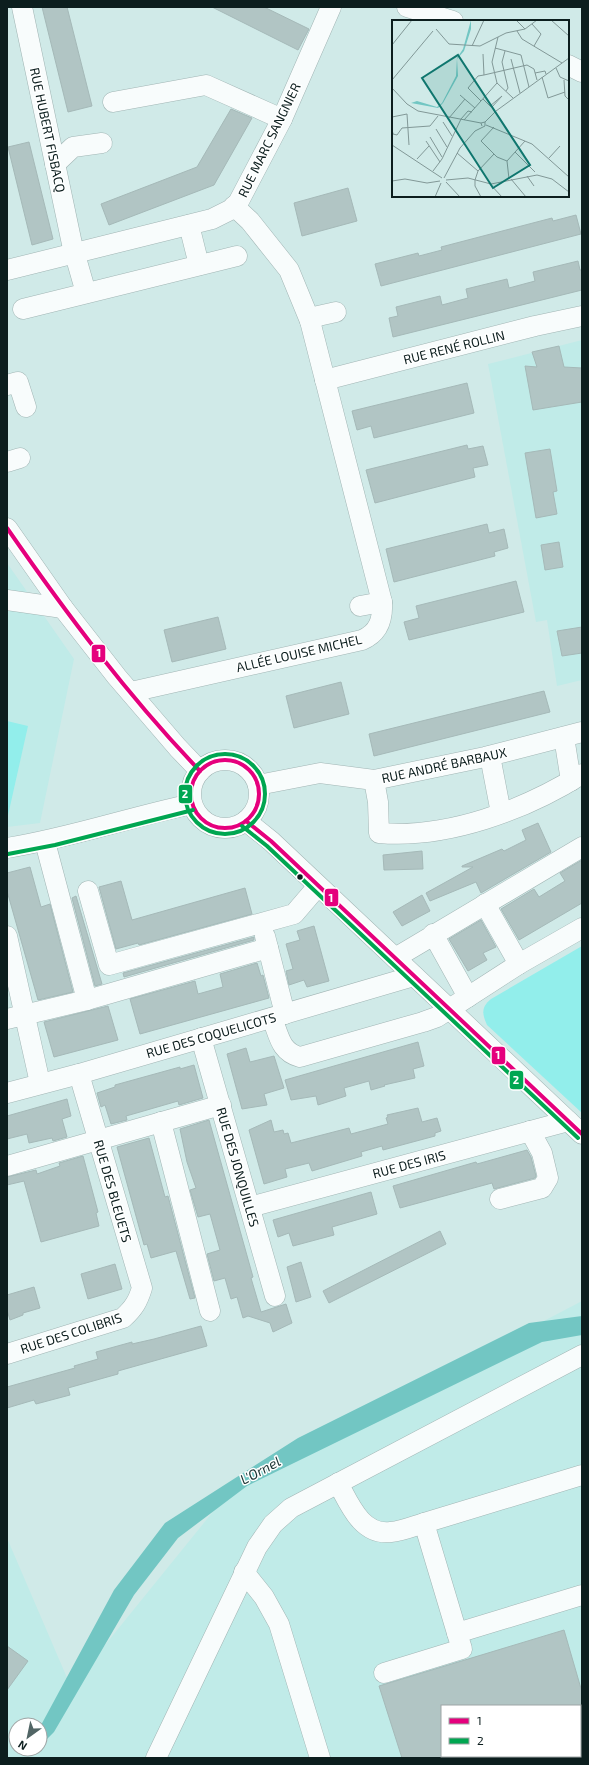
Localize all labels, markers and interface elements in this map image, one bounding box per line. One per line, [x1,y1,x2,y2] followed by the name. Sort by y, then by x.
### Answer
[392,20,569,197] inset map
[27,66,69,194] street label: RUE HUBERT FISBACQ
[234,80,304,200] street label: RUE MARC SANGNIER
[401,326,506,367] street label: RUE RENÉ ROLLIN
[234,630,364,675] street label: ALLÉE LOUISE MICHEL
[91,644,106,663] line badge: 1
[97,646,101,659] text: 1
[380,743,508,786] street label: RUE ANDRÉ BARBAUX
[178,784,193,804] line badge: 2
[182,787,188,800] text: 2
[295,872,305,882] unlabelled marker
[324,888,339,907] line badge: 1
[329,891,333,904] text: 1
[144,1009,278,1061] street label: RUE DES COQUELICOTS
[491,1046,506,1065] line badge: 1
[496,1048,500,1061] text: 1
[509,1070,524,1090] line badge: 2
[513,1073,519,1086] text: 2
[213,1105,263,1229] street label: RUE DES JONQUILLES
[91,1138,135,1244] street label: RUE DES BLEUETS
[371,1147,447,1181] street label: RUE DES IRIS
[18,1309,124,1357] street label: RUE DES COLIBRIS
[237,1452,283,1488] water label: L'Ornel
[441,1705,581,1757] legend
[477,1713,482,1727] text: 1
[8,1717,48,1757] north arrow
[477,1733,484,1747] text: 2
[15,1738,29,1753] text: N

